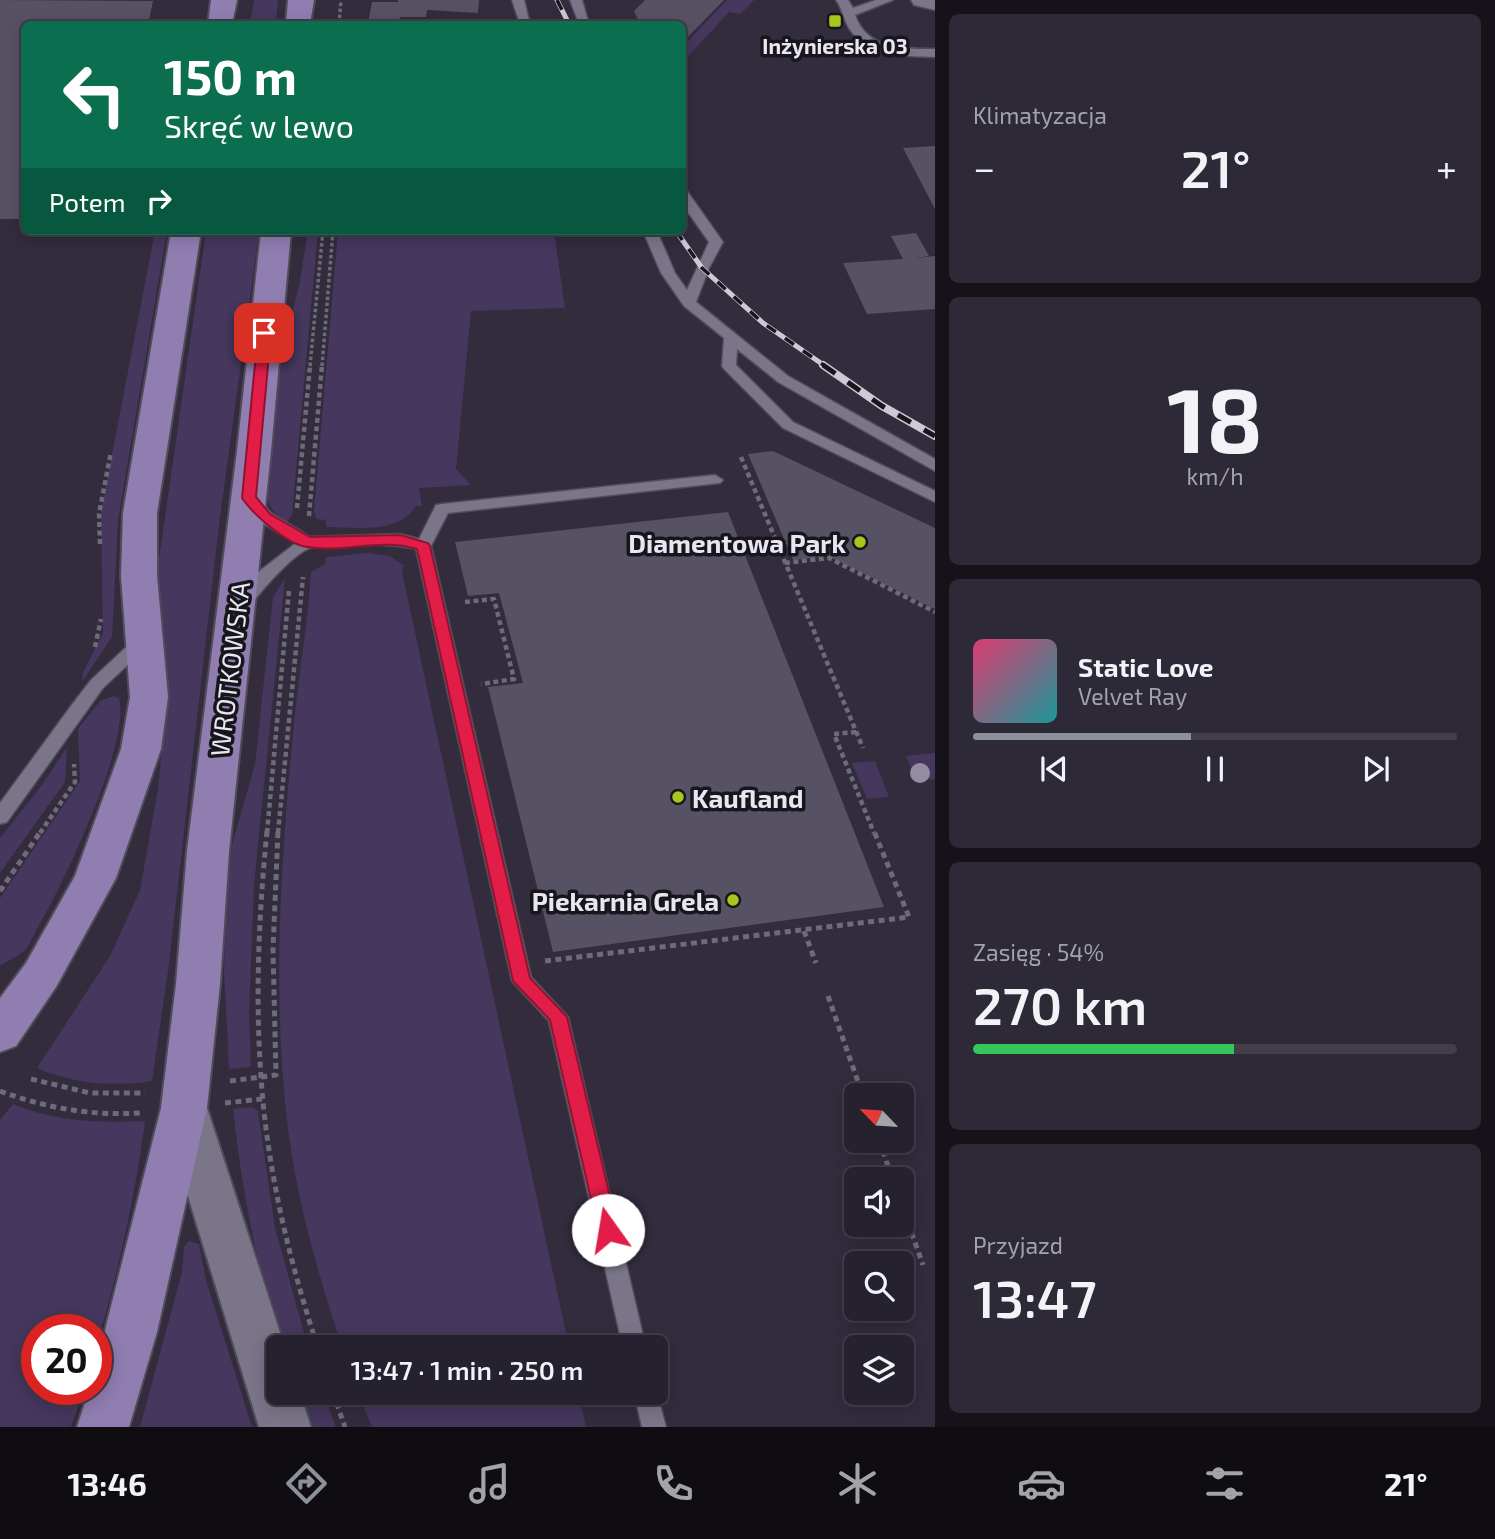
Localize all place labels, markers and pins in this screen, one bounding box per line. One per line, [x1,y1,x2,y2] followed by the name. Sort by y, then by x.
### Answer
[827,13,843,29] marker: Inżynierska 03
[762,33,908,59] place label: Inżynierska 03
[234,303,294,363] pin
[628,527,846,558] place label: Diamentowa Park
[852,534,868,550] marker: Diamentowa Park
[692,782,803,813] place label: Kaufland
[670,789,686,805] marker: Kaufland
[532,885,719,916] place label: Piekarnia Grela
[725,892,741,908] marker: Piekarnia Grela

